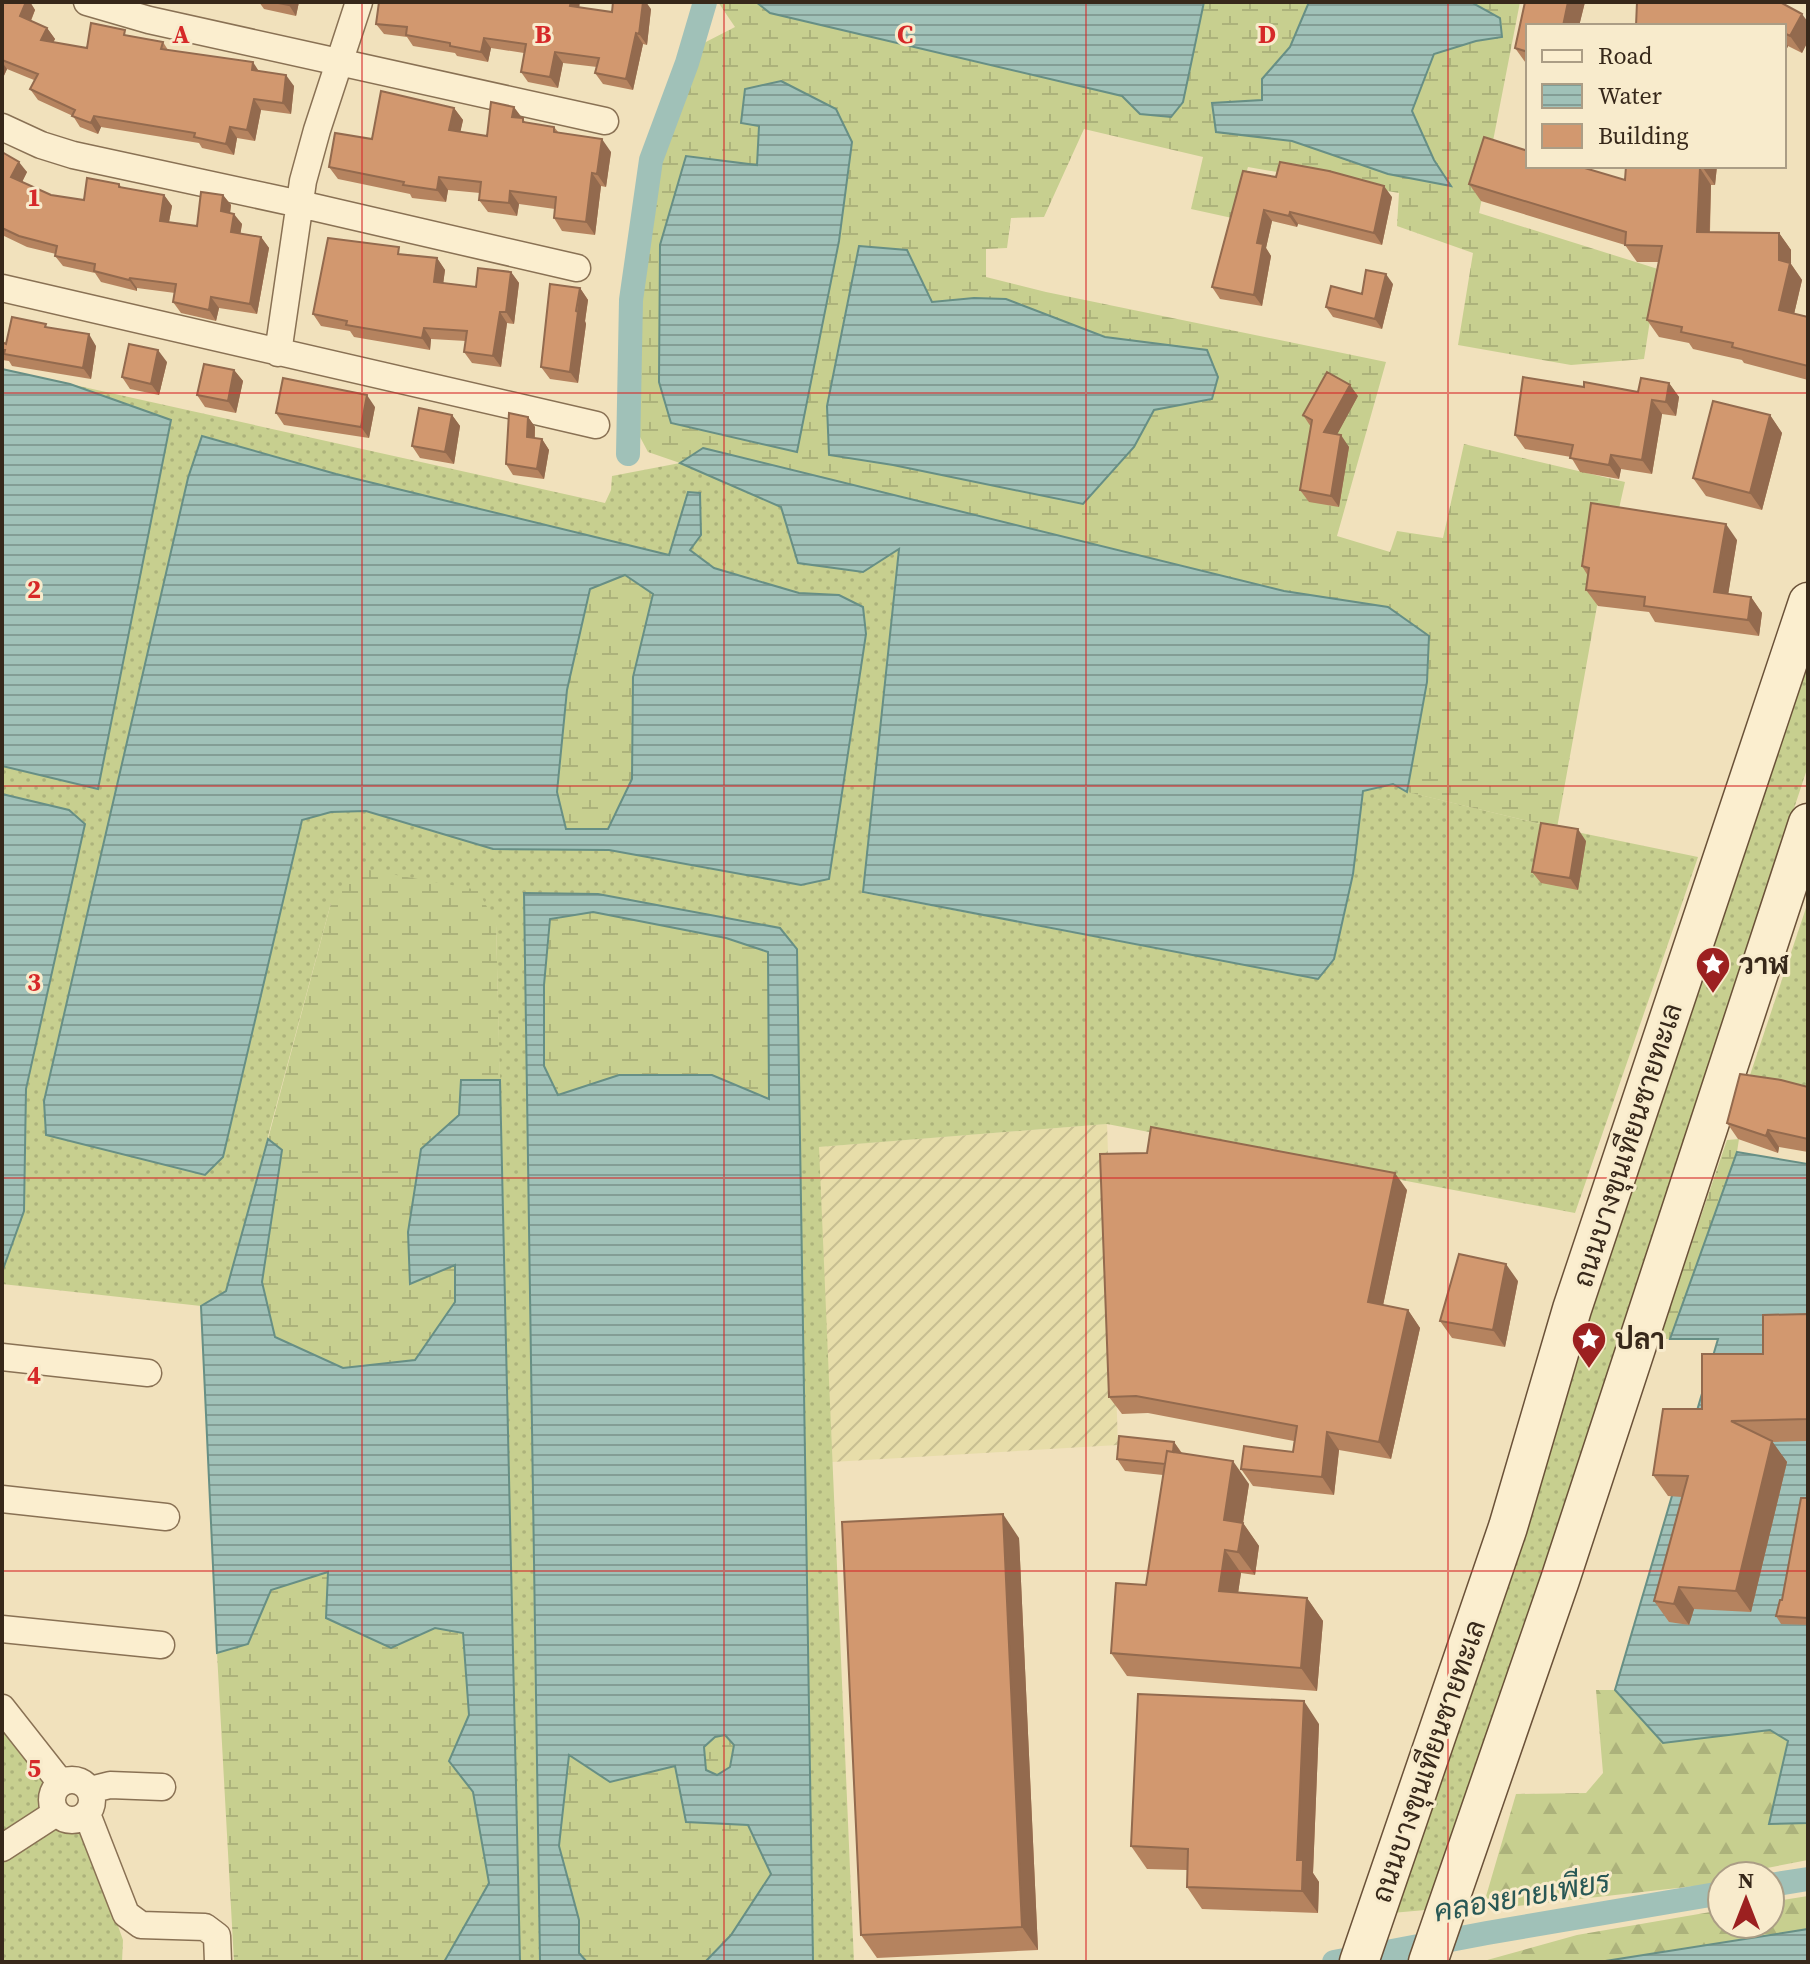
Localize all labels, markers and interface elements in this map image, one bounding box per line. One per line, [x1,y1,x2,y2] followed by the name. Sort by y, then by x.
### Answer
[172,16,190,52] text: A
[535,16,552,52] text: B
[897,16,913,52] text: C
[1258,16,1276,52] text: D
[1526,24,1786,168] legend
[1598,39,1653,72] text: Road
[1598,79,1662,112] text: Water
[1598,119,1689,152] text: Building
[27,179,41,215] text: 1
[27,571,41,607] text: 2
[1694,945,1732,995] place icon: วาฬ
[1739,945,1789,983] place label: วาฬ
[27,964,41,1000] text: 3
[1563,998,1692,1292] street label: ถนนบางขุนเทียนชายทะเล
[1570,1320,1608,1370] place icon: ปลา
[1615,1320,1665,1358] place label: ปลา
[27,1357,41,1393] text: 4
[1362,1615,1495,1908] street label: ถนนบางขุนเทียนชายทะเล
[27,1750,41,1786] text: 5
[1431,1860,1615,1932] water label: คลองยายเพียร
[1706,1860,1786,1940] north arrow
[1738,1865,1754,1895] text: N

